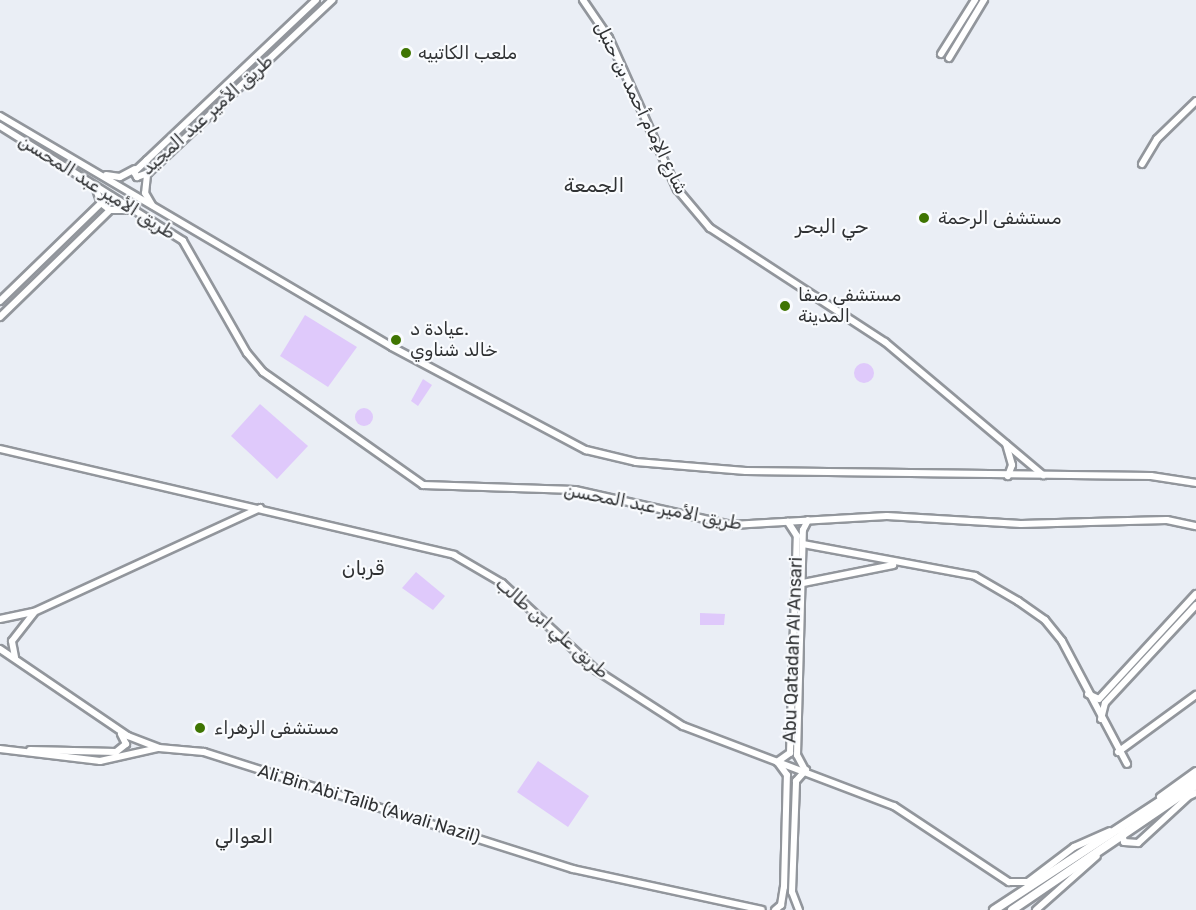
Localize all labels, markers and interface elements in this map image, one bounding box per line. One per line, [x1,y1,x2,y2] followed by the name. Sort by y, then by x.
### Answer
[590,18,692,198] street label: شارع الإمام أحمد بن حنبل
[418,42,517,64] place label: ملعب الكاتبيه
[399,46,413,60] marker: ملعب الكاتبيه
[137,50,277,180] street label: طريق الأمير عبد المجيد
[15,130,179,244] street label: طريق الأمير عبد المحسن
[564,173,624,197] district label: الجمعة
[938,207,1061,229] place label: مستشفى الرحمة
[915,209,933,227] marker: مستشفى الرحمة
[795,214,869,238] district label: حي البحر
[798,285,901,328] place label: مستشفی صفا المدینة
[776,297,794,315] marker: مستشفی صفا المدینة
[410,319,498,362] place label: عيادة د. خالد شناوي
[387,331,405,349] marker: عيادة د. خالد شناوي
[562,479,744,535] street label: طريق الأمير عبد المحسن
[342,556,384,580] district label: قربان
[779,556,807,744] street label: Abu Qatadah Al Ansari
[491,573,613,683] street label: طريق علي ابن طالب
[214,717,339,739] place label: مستشفى الزهراء
[191,719,209,737] marker: مستشفى الزهراء
[255,760,483,848] street label: Ali Bin Abi Talib (Awali Nazil)
[215,824,273,848] district label: العوالي

